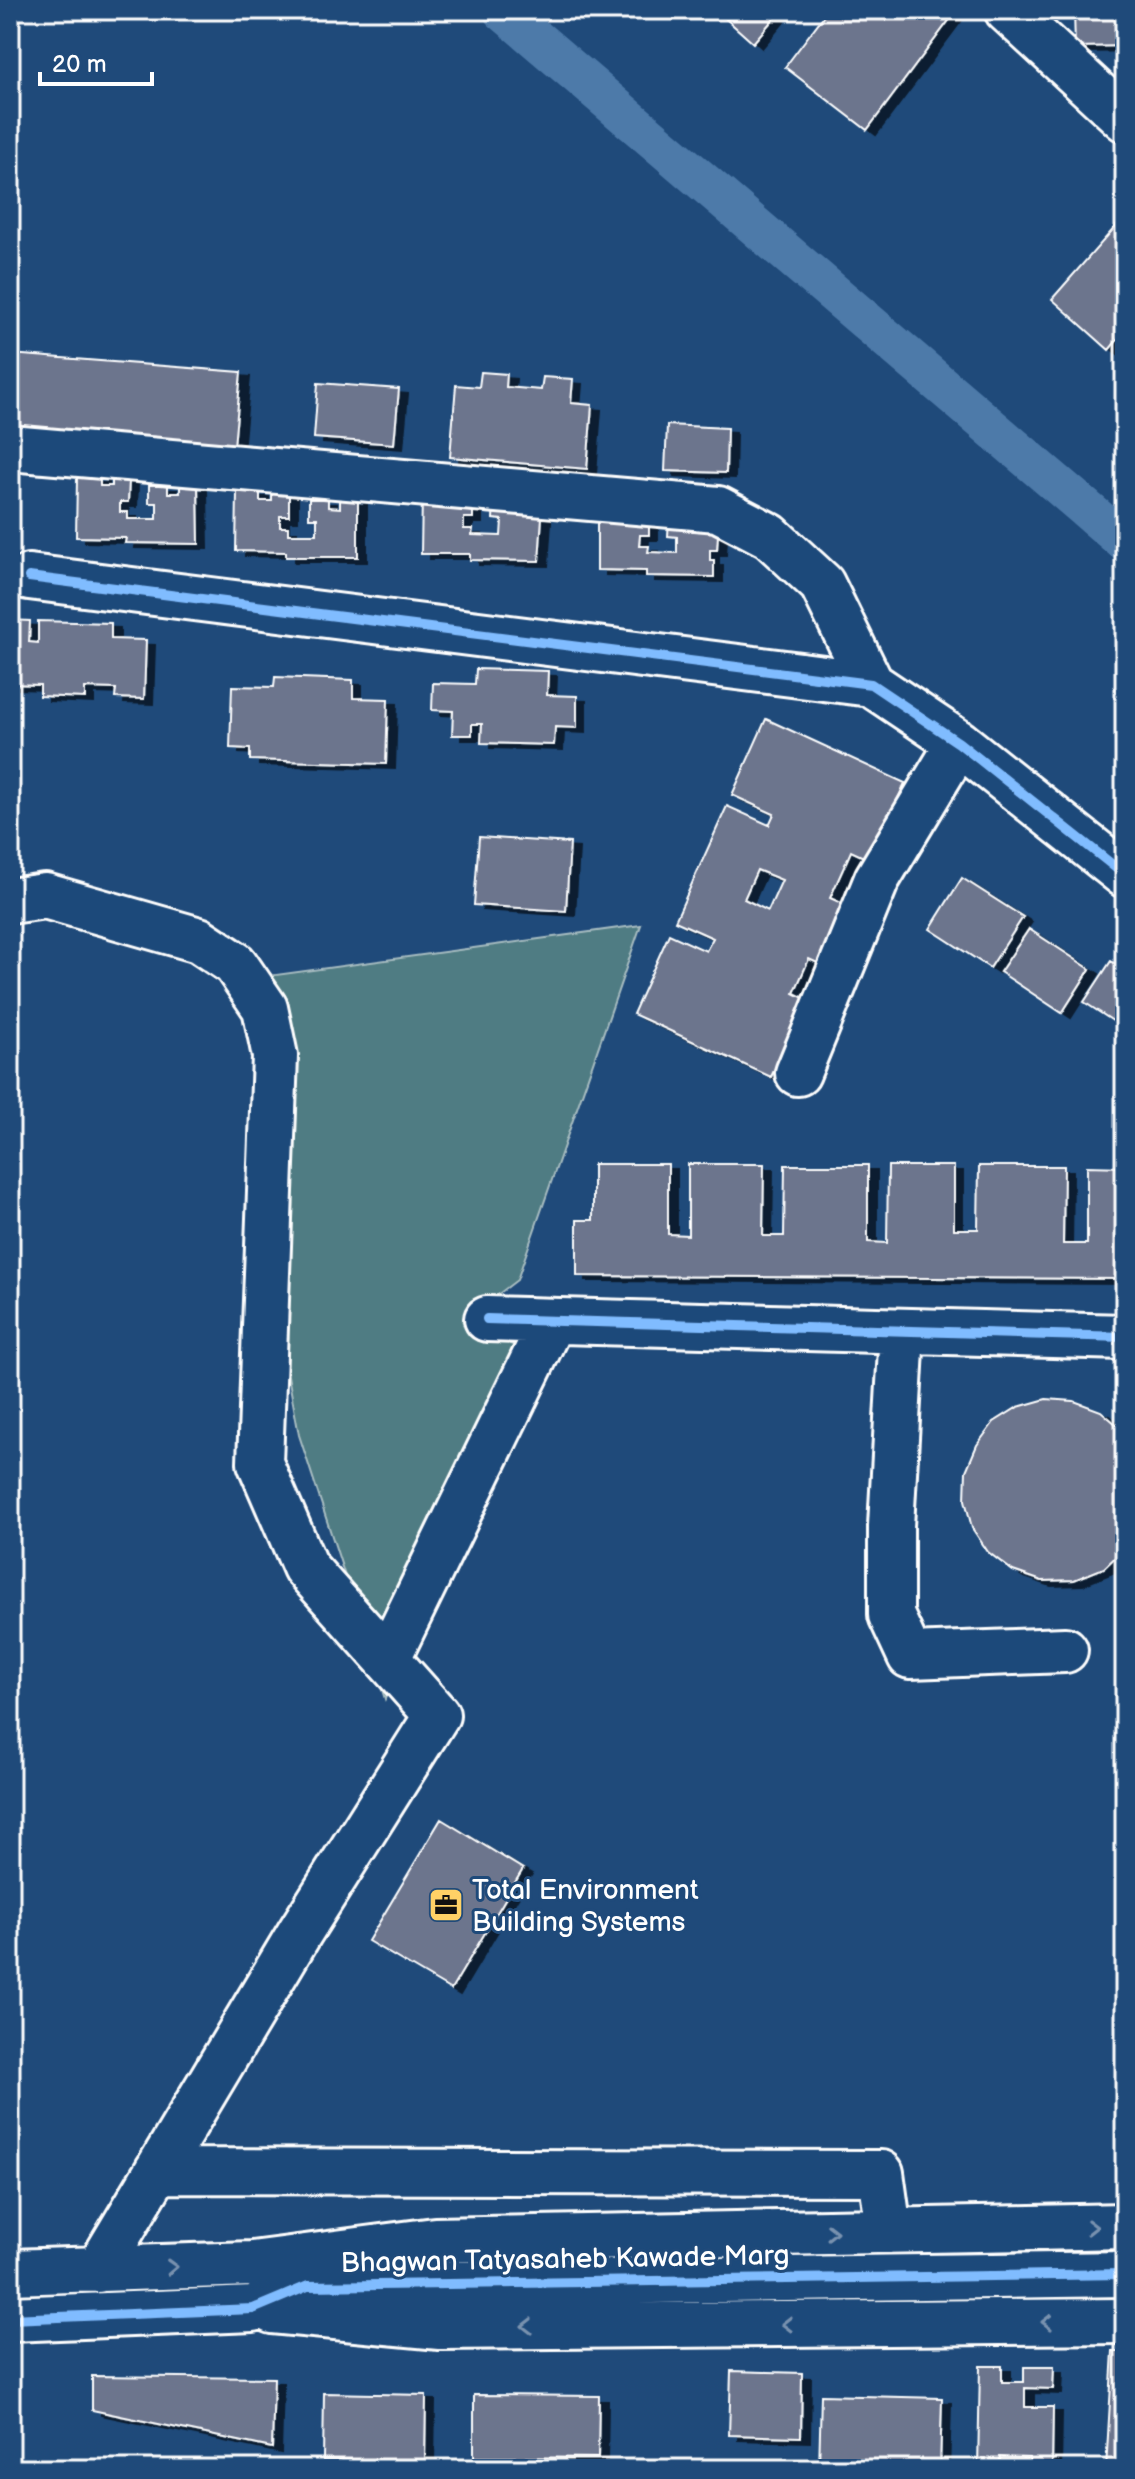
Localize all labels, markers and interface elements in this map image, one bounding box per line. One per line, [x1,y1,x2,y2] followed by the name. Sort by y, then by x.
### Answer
[40,36,152,86] scale bar
[52,50,107,79] text: 20 m
[472,1874,699,1939] place label: Total Environment Building Systems
[427,1886,465,1924] office icon: Total Environment Building Systems
[1086,2218,1099,2235] one-way arrow
[826,2224,839,2241] one-way arrow
[340,2239,790,2280] street label: Bhagwan Tatyasaheb Kawade Marg
[166,2259,179,2276] one-way arrow
[1040,2313,1053,2331] one-way arrow
[780,2315,793,2333] one-way arrow
[520,2317,533,2335] one-way arrow

